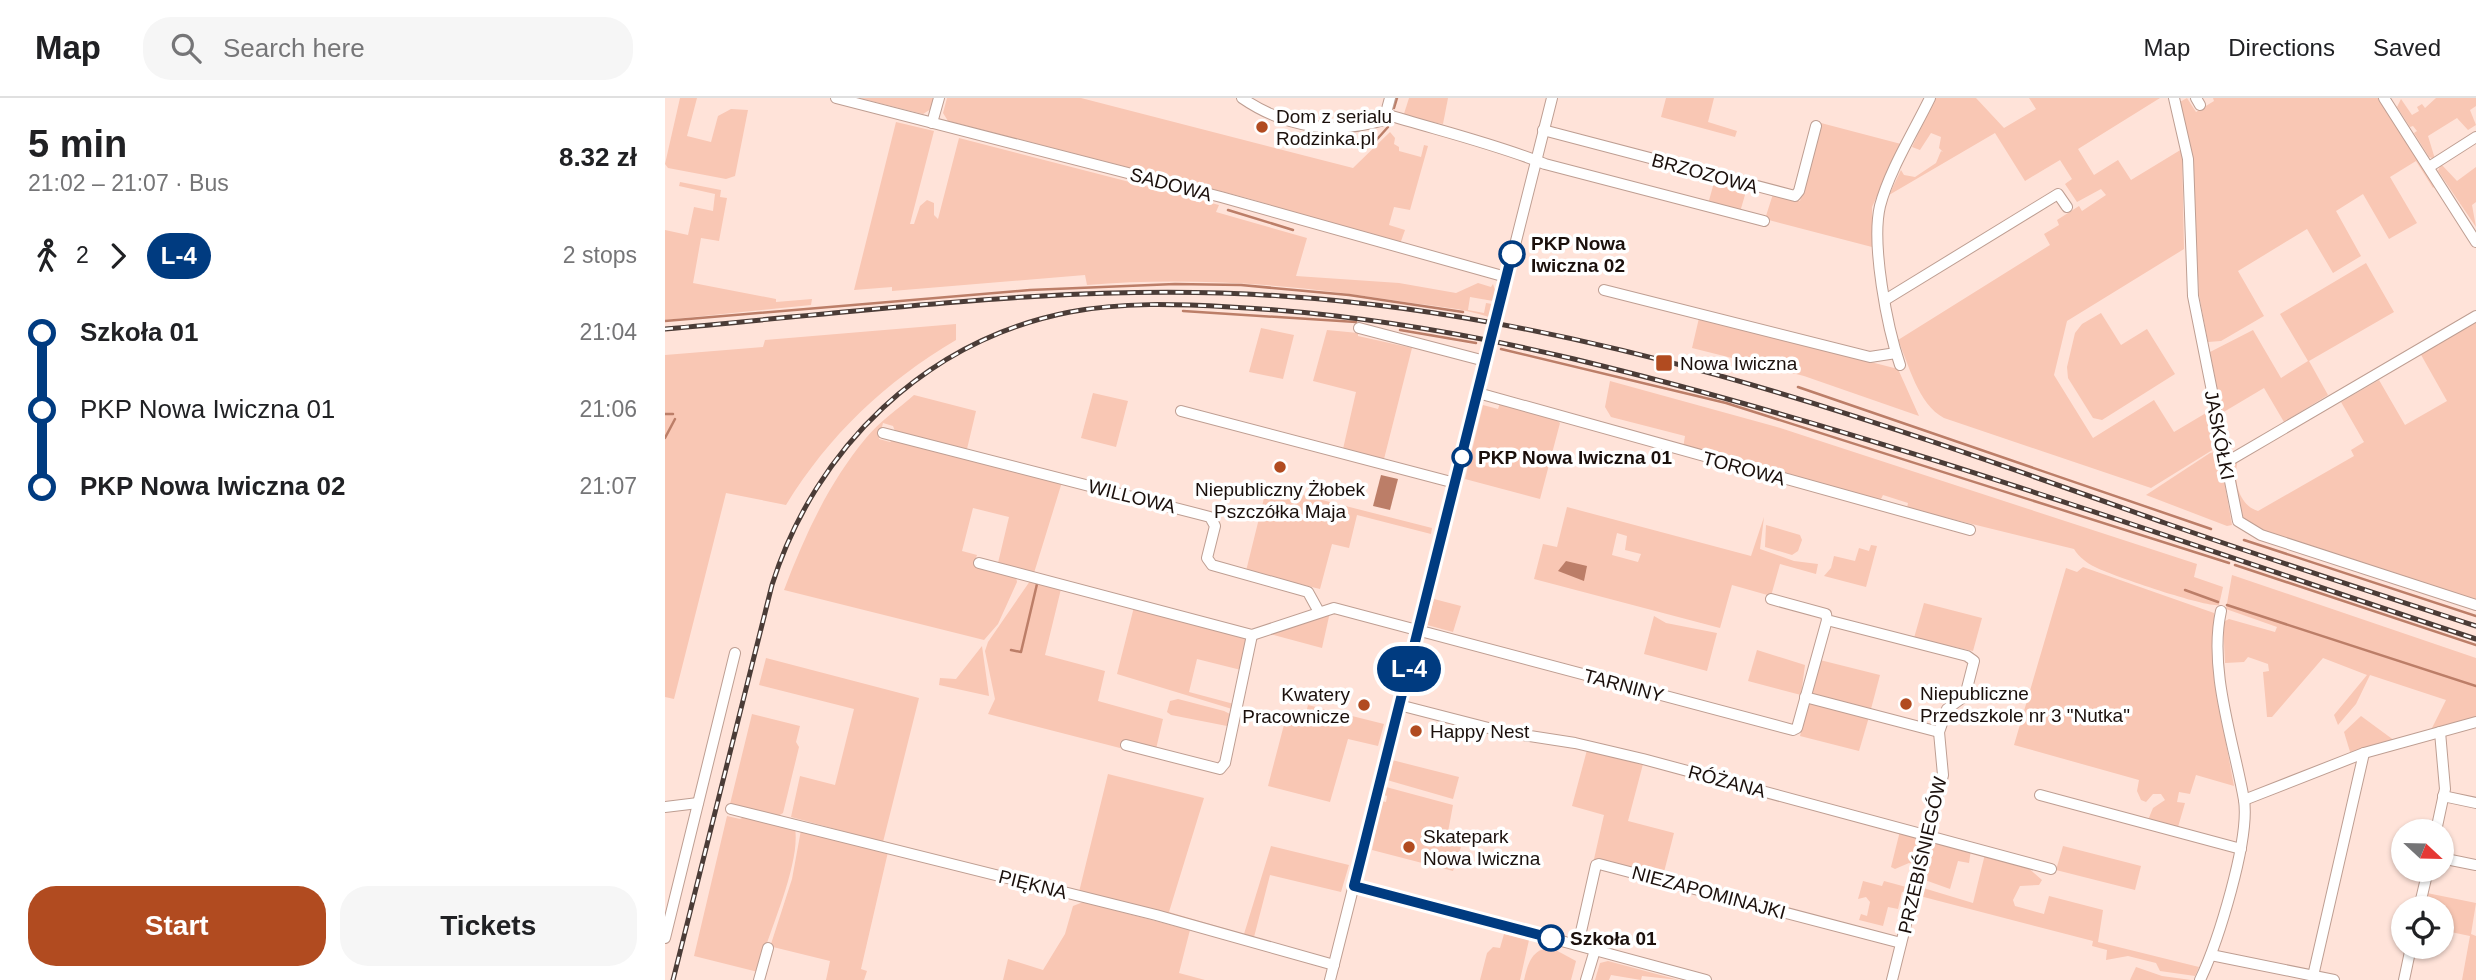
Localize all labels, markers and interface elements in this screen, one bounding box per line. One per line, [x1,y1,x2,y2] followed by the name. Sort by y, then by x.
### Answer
[143,17,633,80] search box
[35,29,101,66] text: Map
[167,29,205,67] icon: search
[223,33,365,63] text: Search here
[2144,34,2190,61] text: Map
[2228,34,2335,61] text: Directions
[2373,34,2441,61] text: Saved
[1276,106,1392,149] place label: Dom z serialu Rodzinka.pl
[1254,119,1270,135] marker: Dom z serialu Rodzinka.pl
[28,123,127,165] text: 5 min
[559,142,637,172] text: 8.32 zł
[1649,149,1761,198] street label: BRZOZOWA
[1128,164,1214,206] street label: SADOWA
[28,170,229,196] text: 21:02 – 21:07 · Bus
[1531,233,1626,276] place label: PKP Nowa Iwiczna 02
[28,237,66,275] icon: walk
[99,237,137,275] icon: forward
[1499,241,1525,267] marker: PKP Nowa Iwiczna 02
[76,242,89,268] text: 2
[161,242,197,269] text: L-4
[563,242,637,268] text: 2 stops
[80,317,199,347] text: Szkoła 01
[579,319,637,345] text: 21:04
[1654,353,1674,373] marker: Nowa Iwiczna
[1680,353,1798,374] place label: Nowa Iwiczna
[2201,389,2238,482] street label: JASKÓŁKI
[80,394,335,424] text: PKP Nowa Iwiczna 01
[579,396,637,422] text: 21:06
[1452,447,1472,467] marker: PKP Nowa Iwiczna 01
[1478,447,1672,468] place label: PKP Nowa Iwiczna 01
[1700,447,1788,490] street label: TOROWA
[1272,459,1288,475] marker: Niepubliczny Żłobek Pszczółka Maja
[80,471,345,501] text: PKP Nowa Iwiczna 02
[579,473,637,499] text: 21:07
[1086,476,1178,518] street label: WILLOWA
[1195,479,1366,522] place label: Niepubliczny Żłobek Pszczółka Maja
[1369,646,1449,692] line badge: L-4
[1391,655,1427,682] text: L-4
[1582,665,1666,706] street label: TARNINY
[1920,683,2130,726] place label: Niepubliczne Przedszkole nr 3 "Nutka"
[1242,684,1350,727] place label: Kwatery Pracownicze
[1898,696,1914,712] marker: Niepubliczne Przedszkole nr 3 "Nutka"
[1356,697,1372,713] marker: Kwatery Pracownicze
[1430,721,1530,742] place label: Happy Nest
[1408,723,1424,739] marker: Happy Nest
[1686,761,1768,802] street label: RÓŻANA
[1894,775,1951,936] street label: PRZEBIŚNIEGÓW
[2391,819,2453,882] north arrow
[2391,819,2454,959] map controls
[1423,826,1541,869] place label: Skatepark Nowa Iwiczna
[1401,839,1417,855] marker: Skatepark Nowa Iwiczna
[1630,862,1788,923] street label: NIEZAPOMINAJKI
[997,866,1070,903] street label: PIĘKNA
[28,886,326,966] button: Start
[340,886,637,966] button: Tickets
[2391,896,2454,959] button: locate
[1538,925,1564,951] marker: Szkoła 01
[1570,928,1657,949] place label: Szkoła 01

